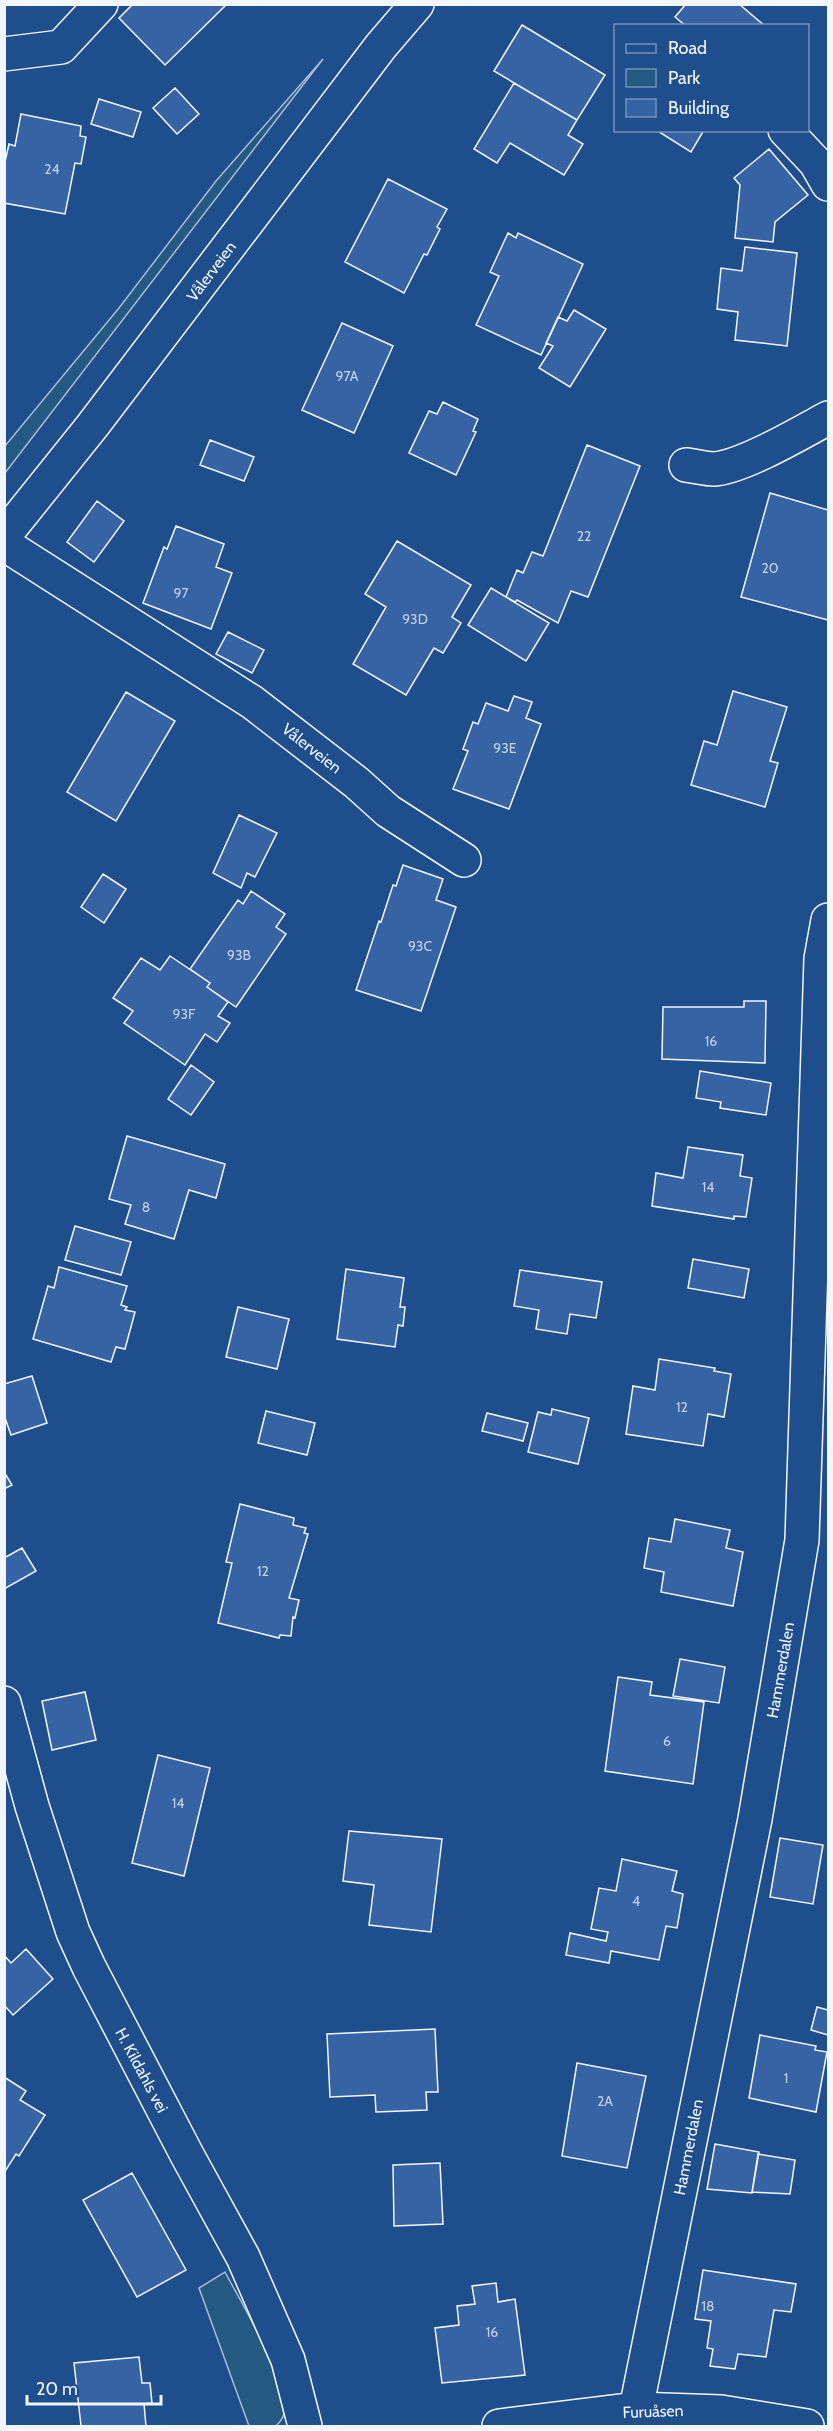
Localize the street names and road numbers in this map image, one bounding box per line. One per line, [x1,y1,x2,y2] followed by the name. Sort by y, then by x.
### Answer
[183,238,240,305] street label: Vålerveien
[278,719,345,778] street label: Vålerveien
[763,1620,798,1720] street label: Hammerdalen
[111,2025,172,2116] street label: H. Kildahls vei
[670,2097,707,2197] street label: Hammerdalen
[622,2401,684,2422] street label: Furuåsen

